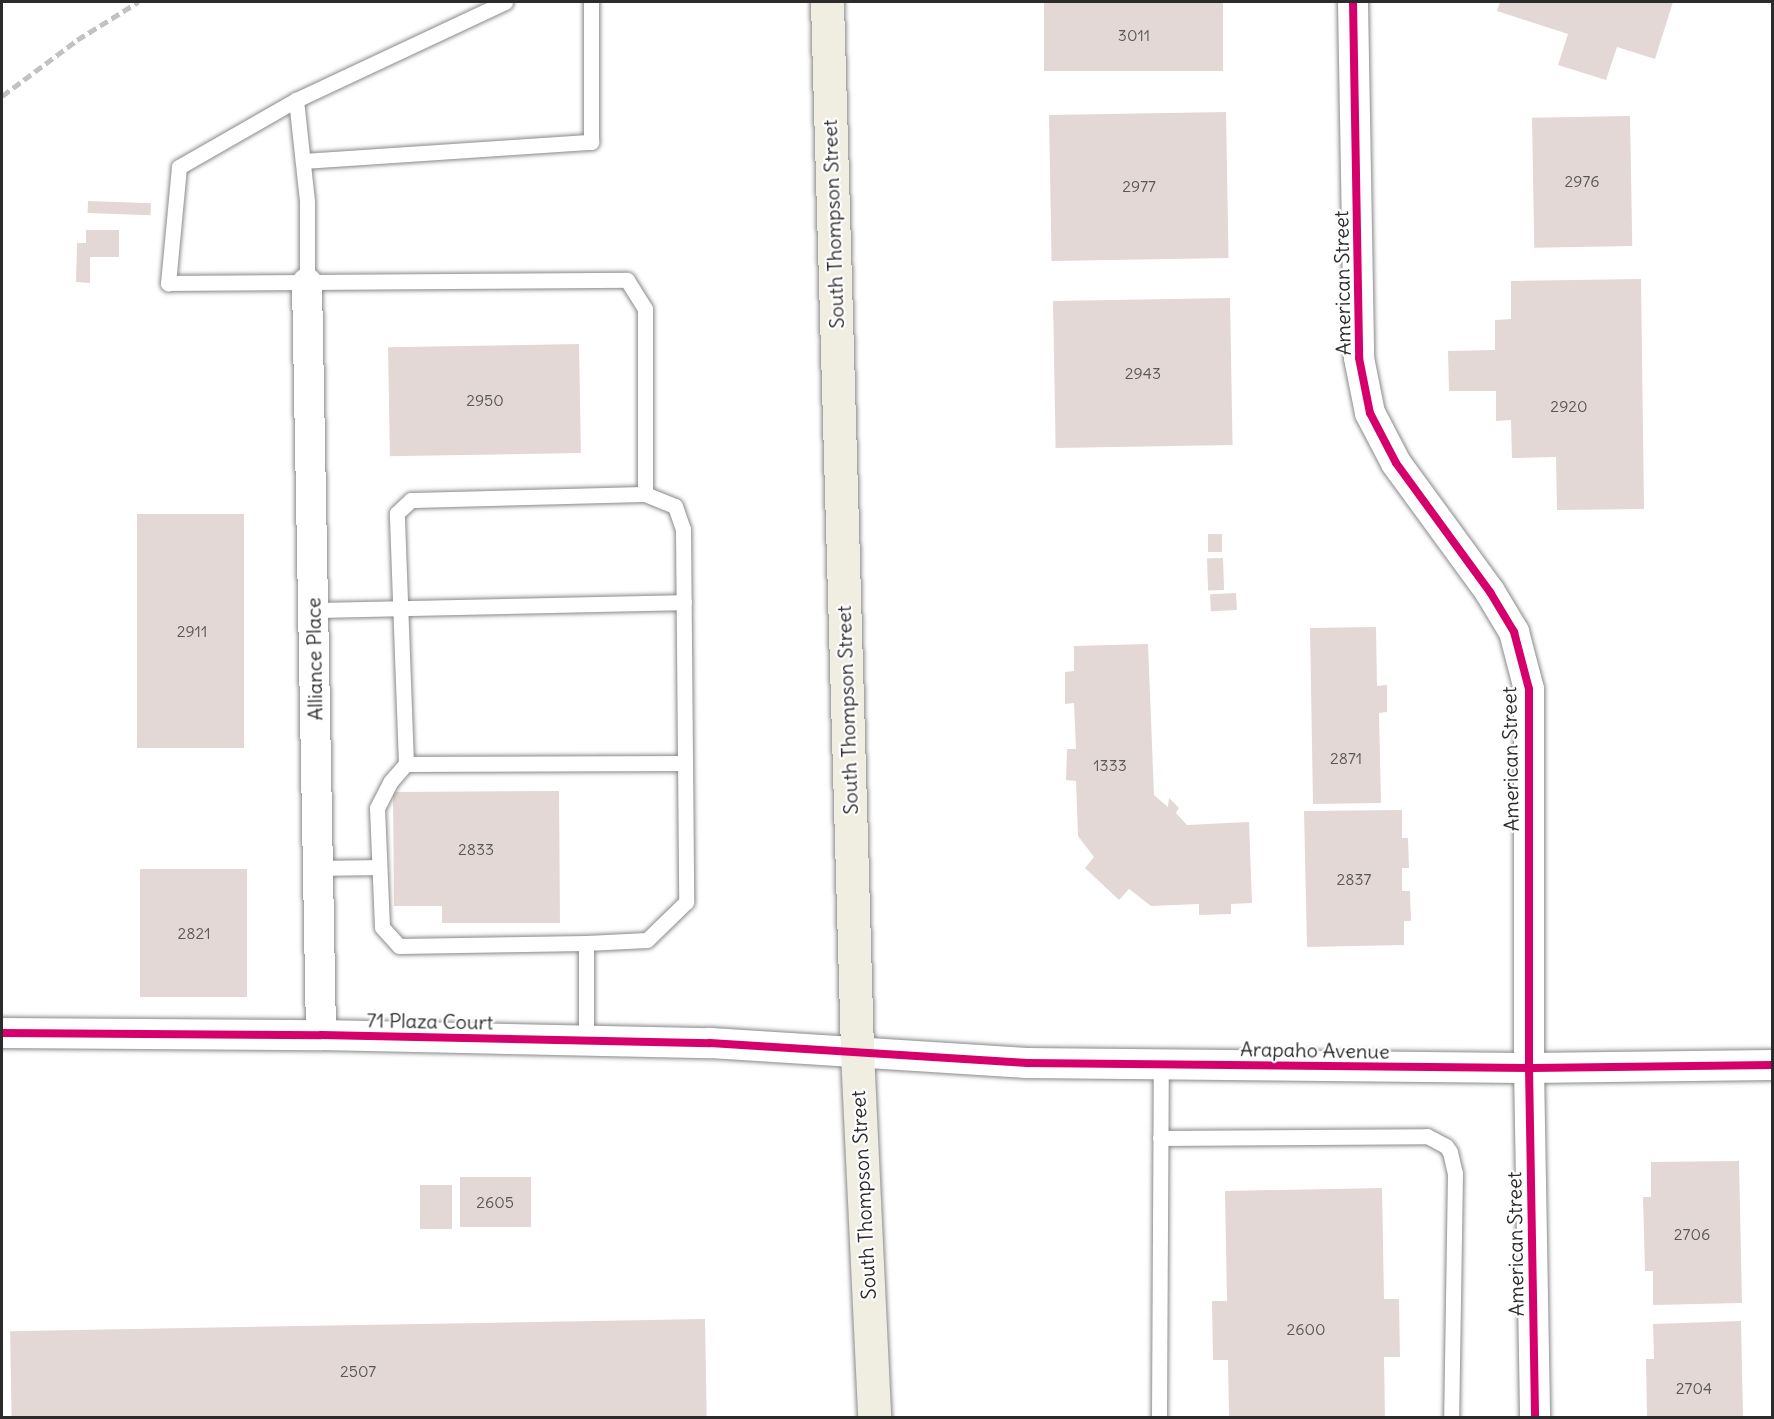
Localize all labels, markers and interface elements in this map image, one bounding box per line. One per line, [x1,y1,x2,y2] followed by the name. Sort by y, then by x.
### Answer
[1118,25,1150,45] house number: 3011
[817,119,849,329] street label: South Thompson Street
[1565,171,1599,191] house number: 2976
[1122,176,1156,196] house number: 2977
[1329,210,1355,356] street label: American Street
[1125,363,1161,383] house number: 2943
[466,390,504,410] house number: 2950
[1550,396,1588,416] house number: 2920
[301,597,327,721] street label: Alliance Place
[831,605,863,815] street label: South Thompson Street
[177,621,207,641] house number: 2911
[1497,686,1523,832] street label: American Street
[1330,748,1362,768] house number: 2871
[1093,755,1127,775] house number: 1333
[458,839,494,859] house number: 2833
[1337,869,1371,889] house number: 2837
[177,923,211,943] house number: 2821
[366,1008,494,1034] street label: 71 Plaza Court
[1240,1037,1390,1063] street label: Arapaho Avenue
[846,1090,880,1300] street label: South Thompson Street
[1502,1171,1528,1317] street label: American Street
[476,1192,514,1212] house number: 2605
[1674,1224,1710,1244] house number: 2706
[1286,1319,1326,1339] house number: 2600
[340,1361,376,1381] house number: 2507
[1676,1378,1712,1398] house number: 2704

